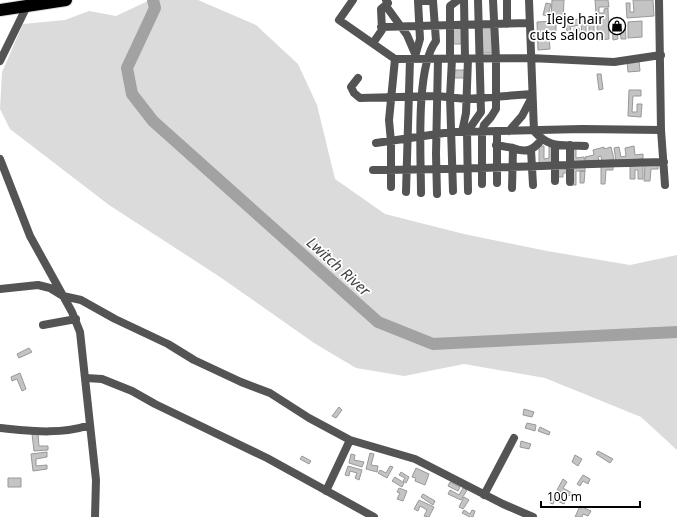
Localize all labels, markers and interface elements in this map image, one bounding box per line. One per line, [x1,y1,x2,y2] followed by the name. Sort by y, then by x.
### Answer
[529,9,604,44] place label: Ileje hair cuts saloon
[607,16,627,36] shop icon: Ileje hair cuts saloon
[303,232,376,301] water label: Lwitch River
[541,483,640,509] scale bar
[547,488,582,505] text: 100 m

